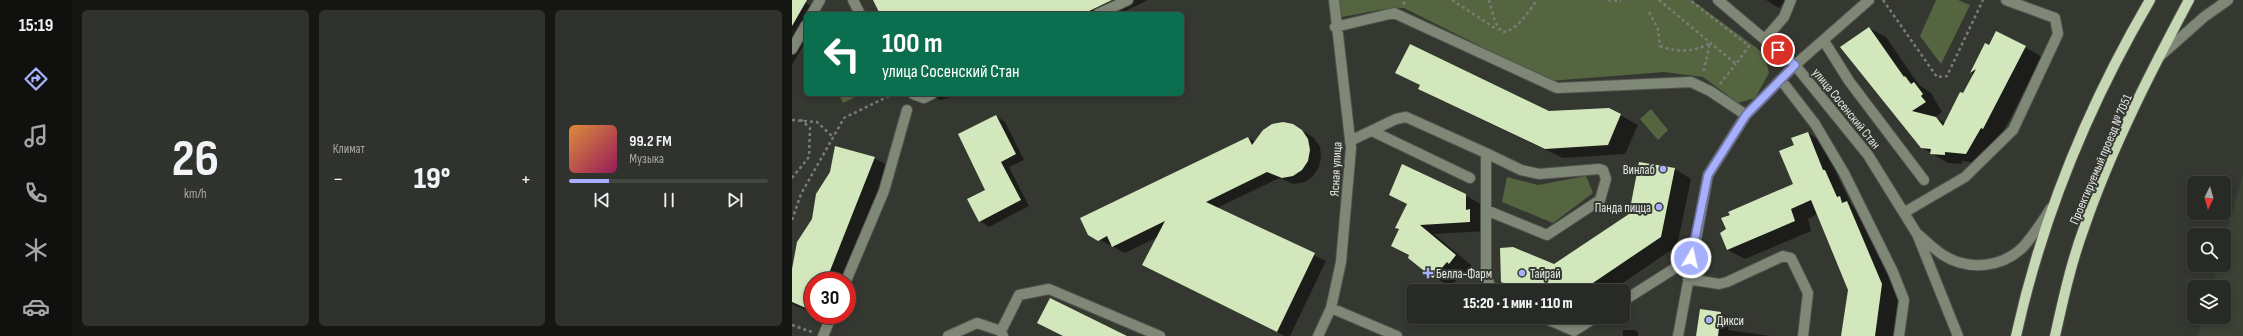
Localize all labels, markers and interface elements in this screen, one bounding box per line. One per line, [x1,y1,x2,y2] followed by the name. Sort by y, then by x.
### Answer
[19,15,53,36] text: 15:19
[882,27,943,60] text: 100 m
[816,28,868,80] icon: left
[1761,33,1795,67] pin
[1767,39,1789,61] icon: arrive
[882,61,1020,82] text: улица Сосенский Стан
[22,65,50,93] icon: directions
[1809,65,1884,152] street label: улица Сосенский Стан
[2066,92,2136,227] street label: Проектируемый проезд № 7051
[22,122,50,150] icon: music
[172,128,219,191] text: 26
[629,132,672,151] text: 99.2 FM
[333,141,365,157] text: Климат
[1327,141,1345,197] street label: Ясная улица
[629,151,664,167] text: Музыка
[414,161,450,197] text: 19°
[1623,162,1655,178] place label: Винлаб
[1658,164,1668,174] marker: Винлаб
[333,166,343,193] text: −
[521,166,531,193] text: +
[2187,176,2231,220] north arrow
[2187,176,2231,324] map controls
[22,179,50,207] icon: phone
[184,186,207,202] text: km/h
[591,189,613,211] icon: previous
[658,189,680,211] icon: pause
[724,189,746,211] icon: next
[1595,200,1651,216] place label: Панда пицца
[1654,202,1664,212] marker: Панда пицца
[2187,228,2231,272] button: search
[22,236,50,264] icon: climate
[1670,237,1712,279] position arrow
[1436,266,1492,282] place label: Белла-Фарм
[1530,266,1561,282] place label: Тайрай
[1423,268,1433,278] marker: Белла-Фарм
[1517,268,1527,278] marker: Тайрай
[804,272,856,324] speed limit sign: 30
[2187,280,2231,324] button: layers
[22,293,50,321] icon: car
[1463,294,1573,313] text: 15:20 · 1 мин · 110 m
[1717,313,1744,329] place label: Дикси
[1704,315,1714,325] marker: Дикси

